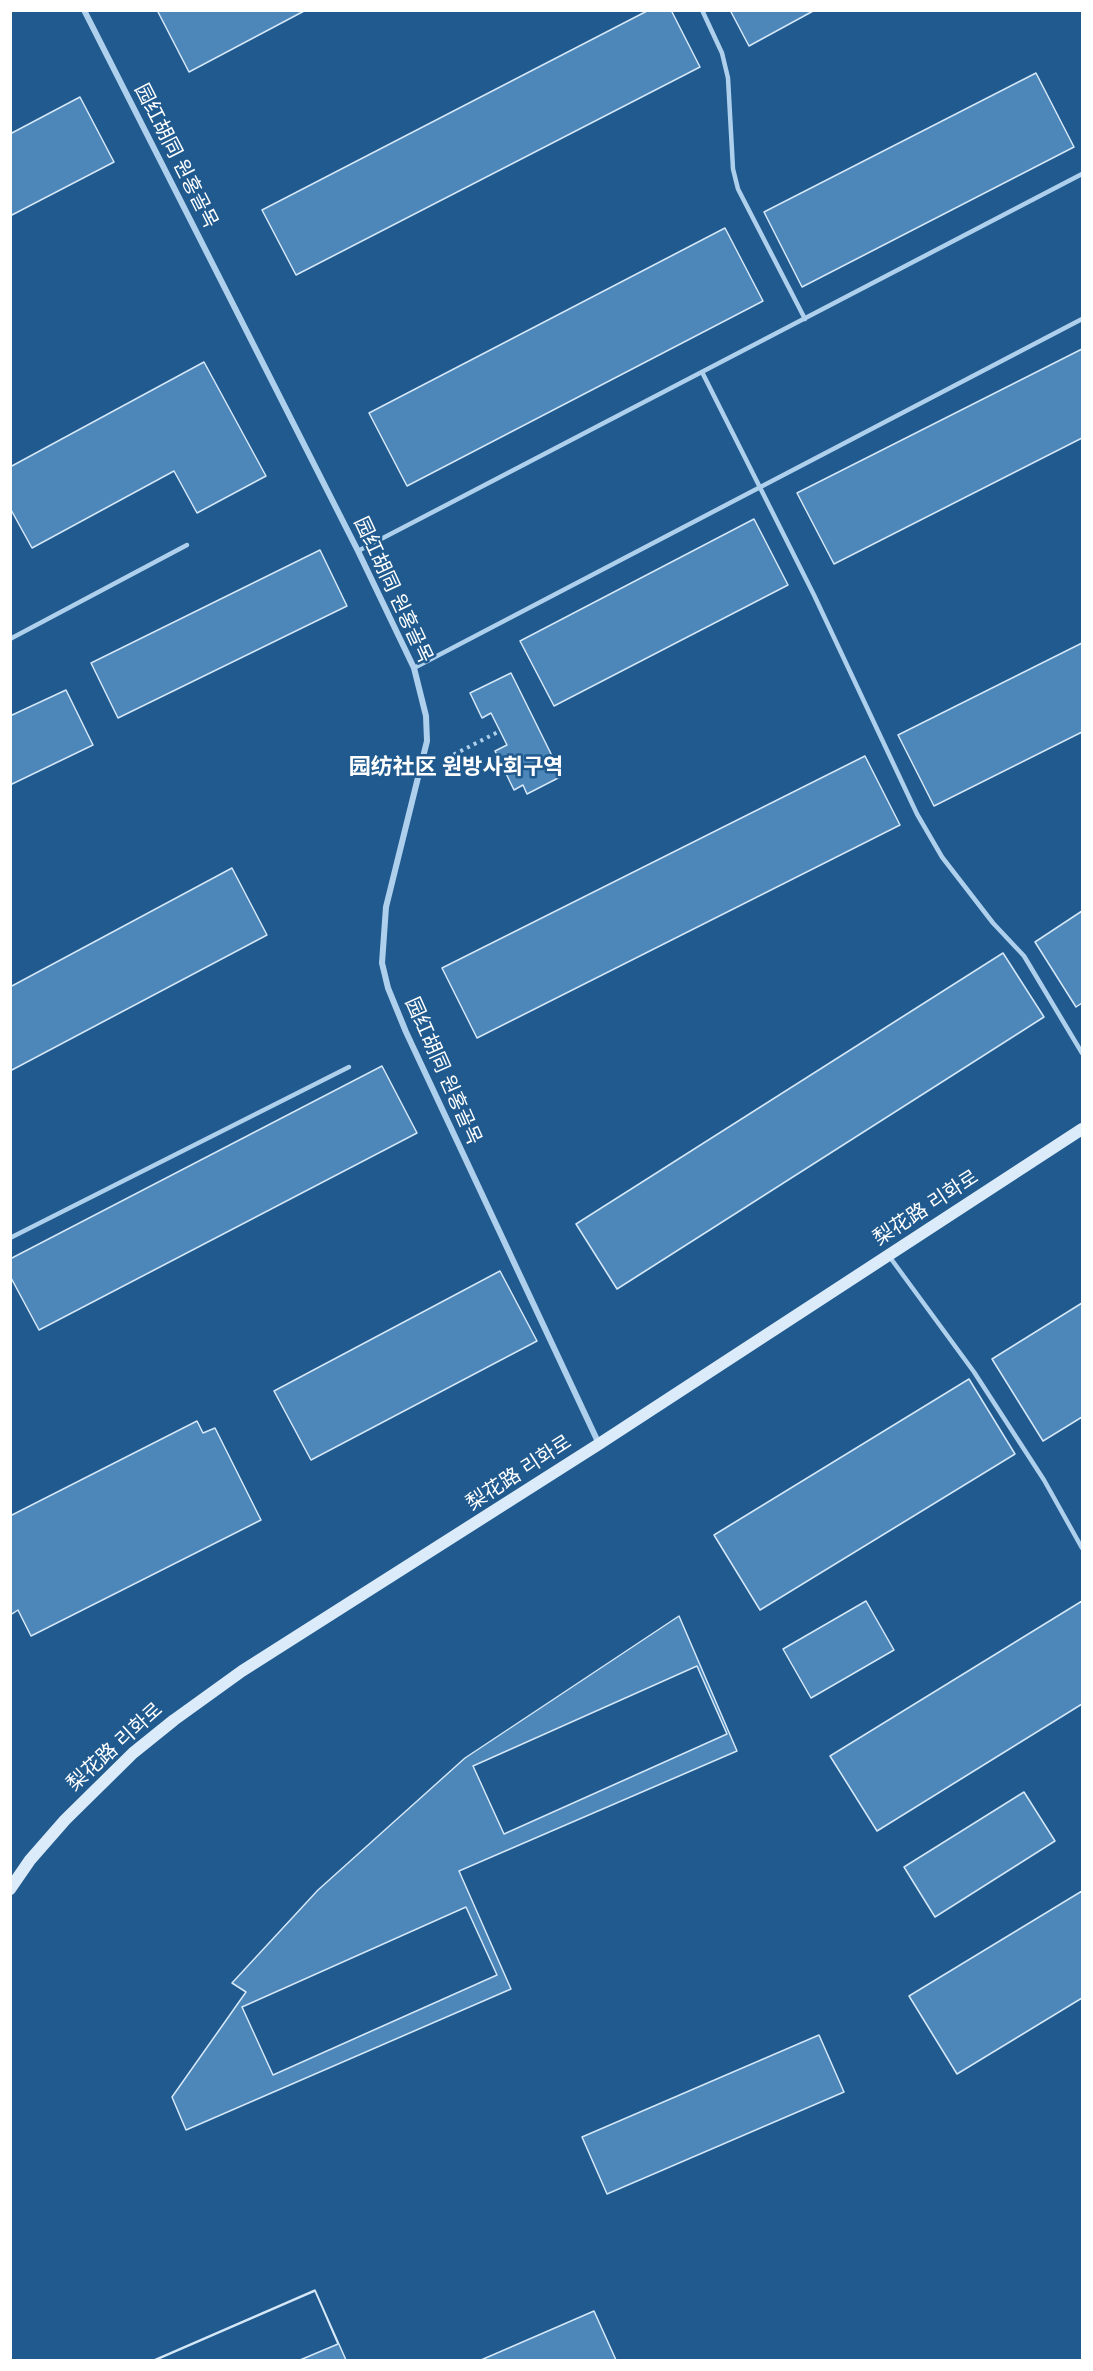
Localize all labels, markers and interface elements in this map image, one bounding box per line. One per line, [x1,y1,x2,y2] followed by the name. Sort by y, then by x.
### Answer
[129,80,223,232] street label: 园红胡同 원홍골목
[349,513,437,667] street label: 园红胡同 원홍골목
[349,754,563,780] district label: 园纺社区 원방사회구역
[400,994,486,1148] street label: 园红胡同 원홍골목
[869,1165,983,1251] street label: 梨花路 리화로
[462,1430,576,1516] street label: 梨花路 리화로
[62,1698,168,1796] street label: 梨花路 리화로

